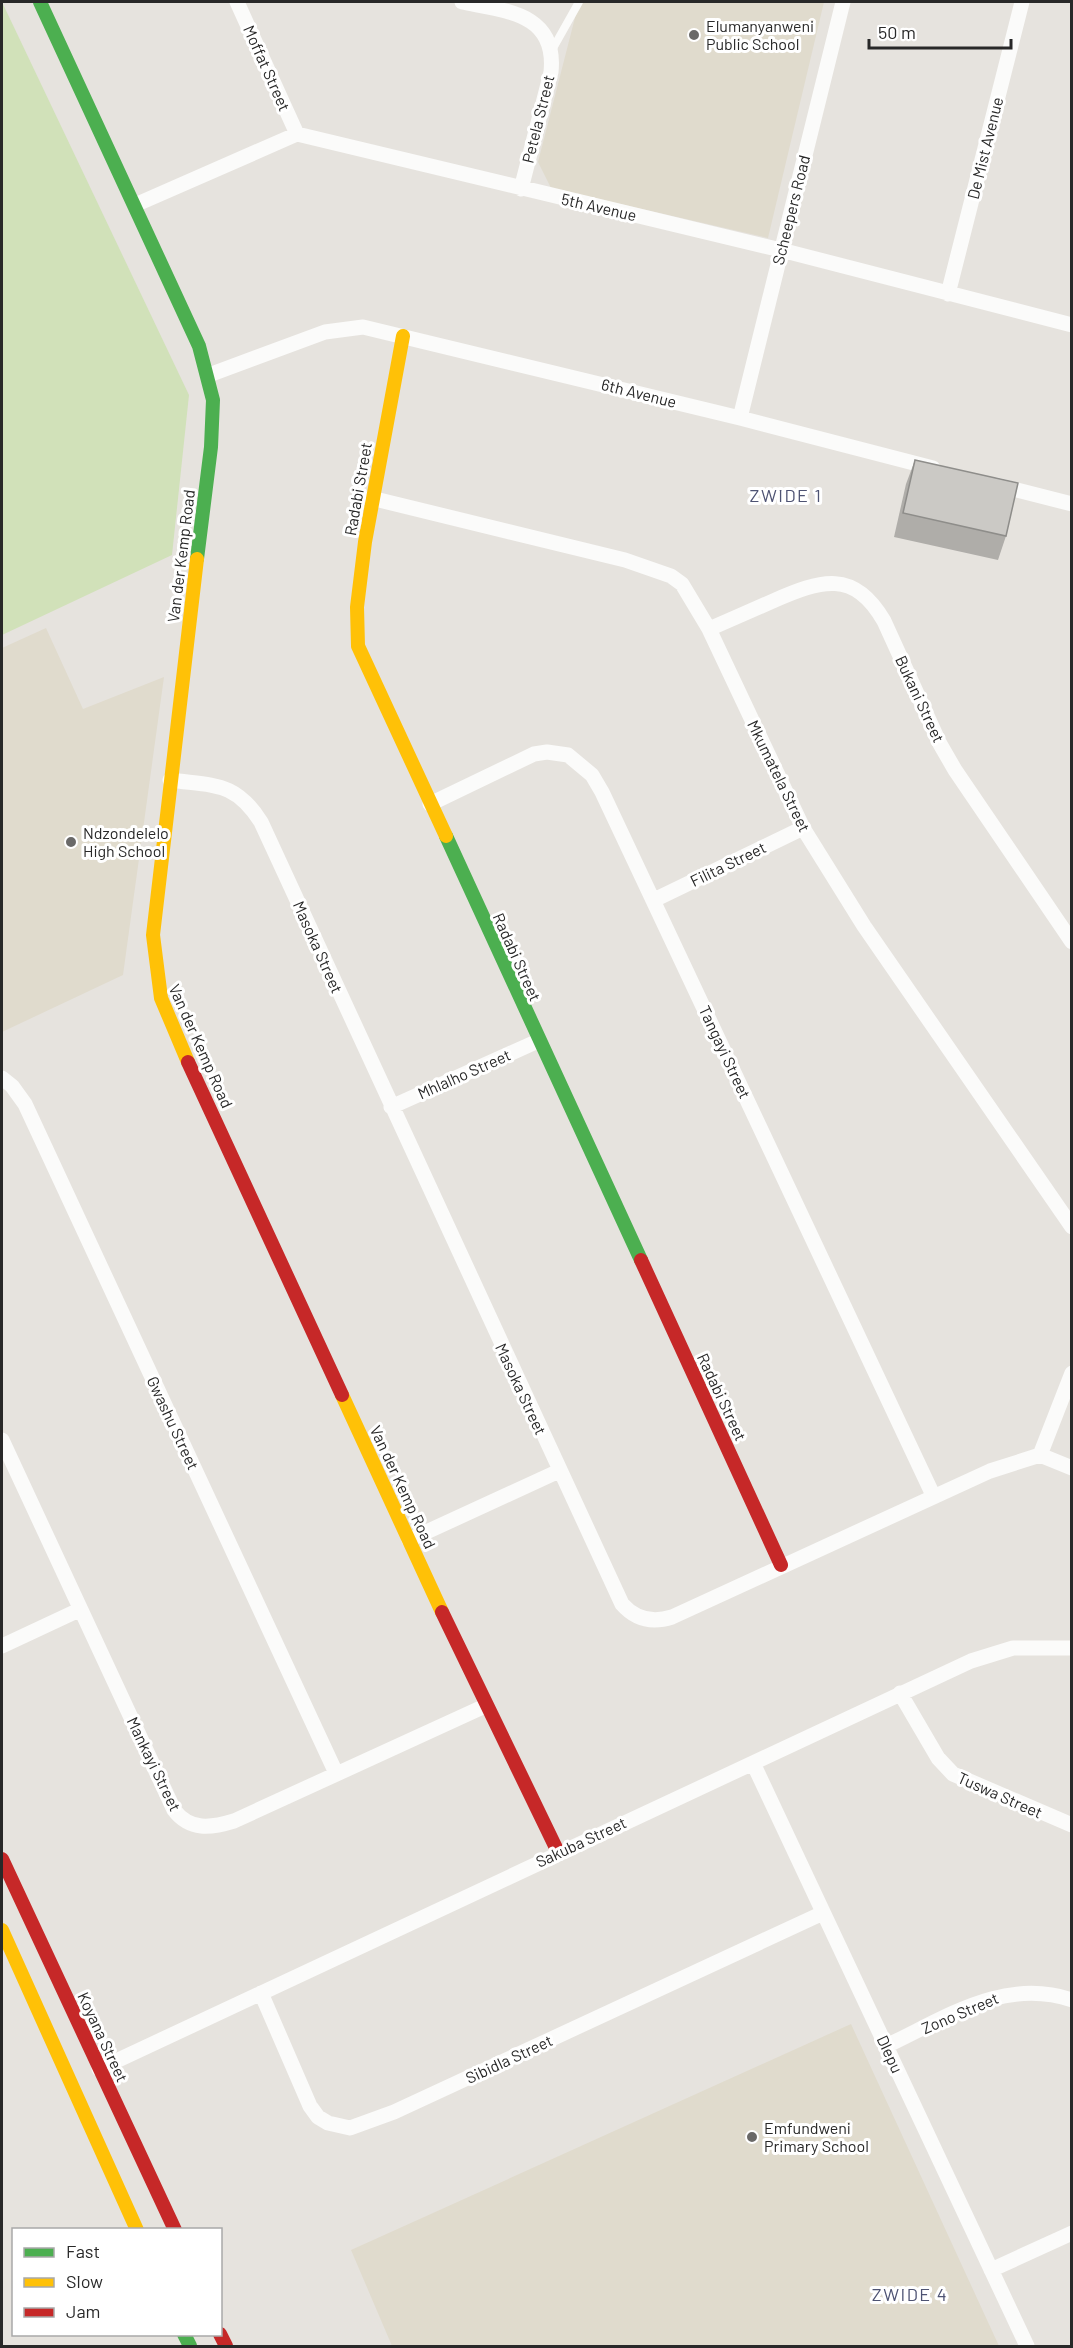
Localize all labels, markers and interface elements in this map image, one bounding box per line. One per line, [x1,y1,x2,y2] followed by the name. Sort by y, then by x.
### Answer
[869,12,1012,50] scale bar
[706,16,814,53] place label: Elumanyanweni Public School
[878,21,916,43] text: 50 m
[240,22,295,114] street label: Moffat Street
[687,28,701,42] marker: Elumanyanweni Public School
[517,73,558,165] street label: Petela Street
[963,95,1006,201] street label: De Mist Avenue
[768,153,813,267] street label: Scheepers Road
[560,189,639,224] street label: 5th Avenue
[600,374,679,411] street label: 6th Avenue
[340,441,375,537] street label: Radabi Street
[750,484,822,506] district label: ZWIDE 1
[163,488,198,623] street label: Van der Kemp Road
[892,652,949,745] street label: Bukani Street
[744,717,815,835] street label: Mkumatela Street
[83,823,169,860] place label: Ndzondelelo High School
[64,835,78,849] marker: Ndzondelelo High School
[687,837,769,890] street label: Filita Street
[290,898,347,996] street label: Masoka Street
[490,910,545,1004] street label: Radabi Street
[166,981,237,1111] street label: Van der Kemp Road
[696,1002,755,1101] street label: Tangayi Street
[414,1045,513,1103] street label: Mhlalho Street
[492,1340,551,1438] street label: Masoka Street
[694,1350,751,1444] street label: Radabi Street
[143,1373,203,1473] street label: Gwashu Street
[367,1422,440,1551] street label: Van der Kemp Road
[123,1714,185,1814] street label: Mankayi Street
[955,1767,1045,1822] street label: Tuswa Street
[532,1812,629,1871] street label: Sakuba Street
[919,1988,1001,2037] street label: Zono Street
[74,1989,133,2085] street label: Koyana Street
[462,2030,555,2087] street label: Sibidla Street
[873,2032,907,2076] street label: Dlepu
[764,2118,869,2155] place label: Emfundweni Primary School
[745,2130,759,2144] marker: Emfundweni Primary School
[12,2228,222,2336] legend
[66,2240,100,2262] text: Fast
[66,2270,103,2292] text: Slow
[872,2283,948,2305] district label: ZWIDE 4
[66,2300,100,2322] text: Jam

